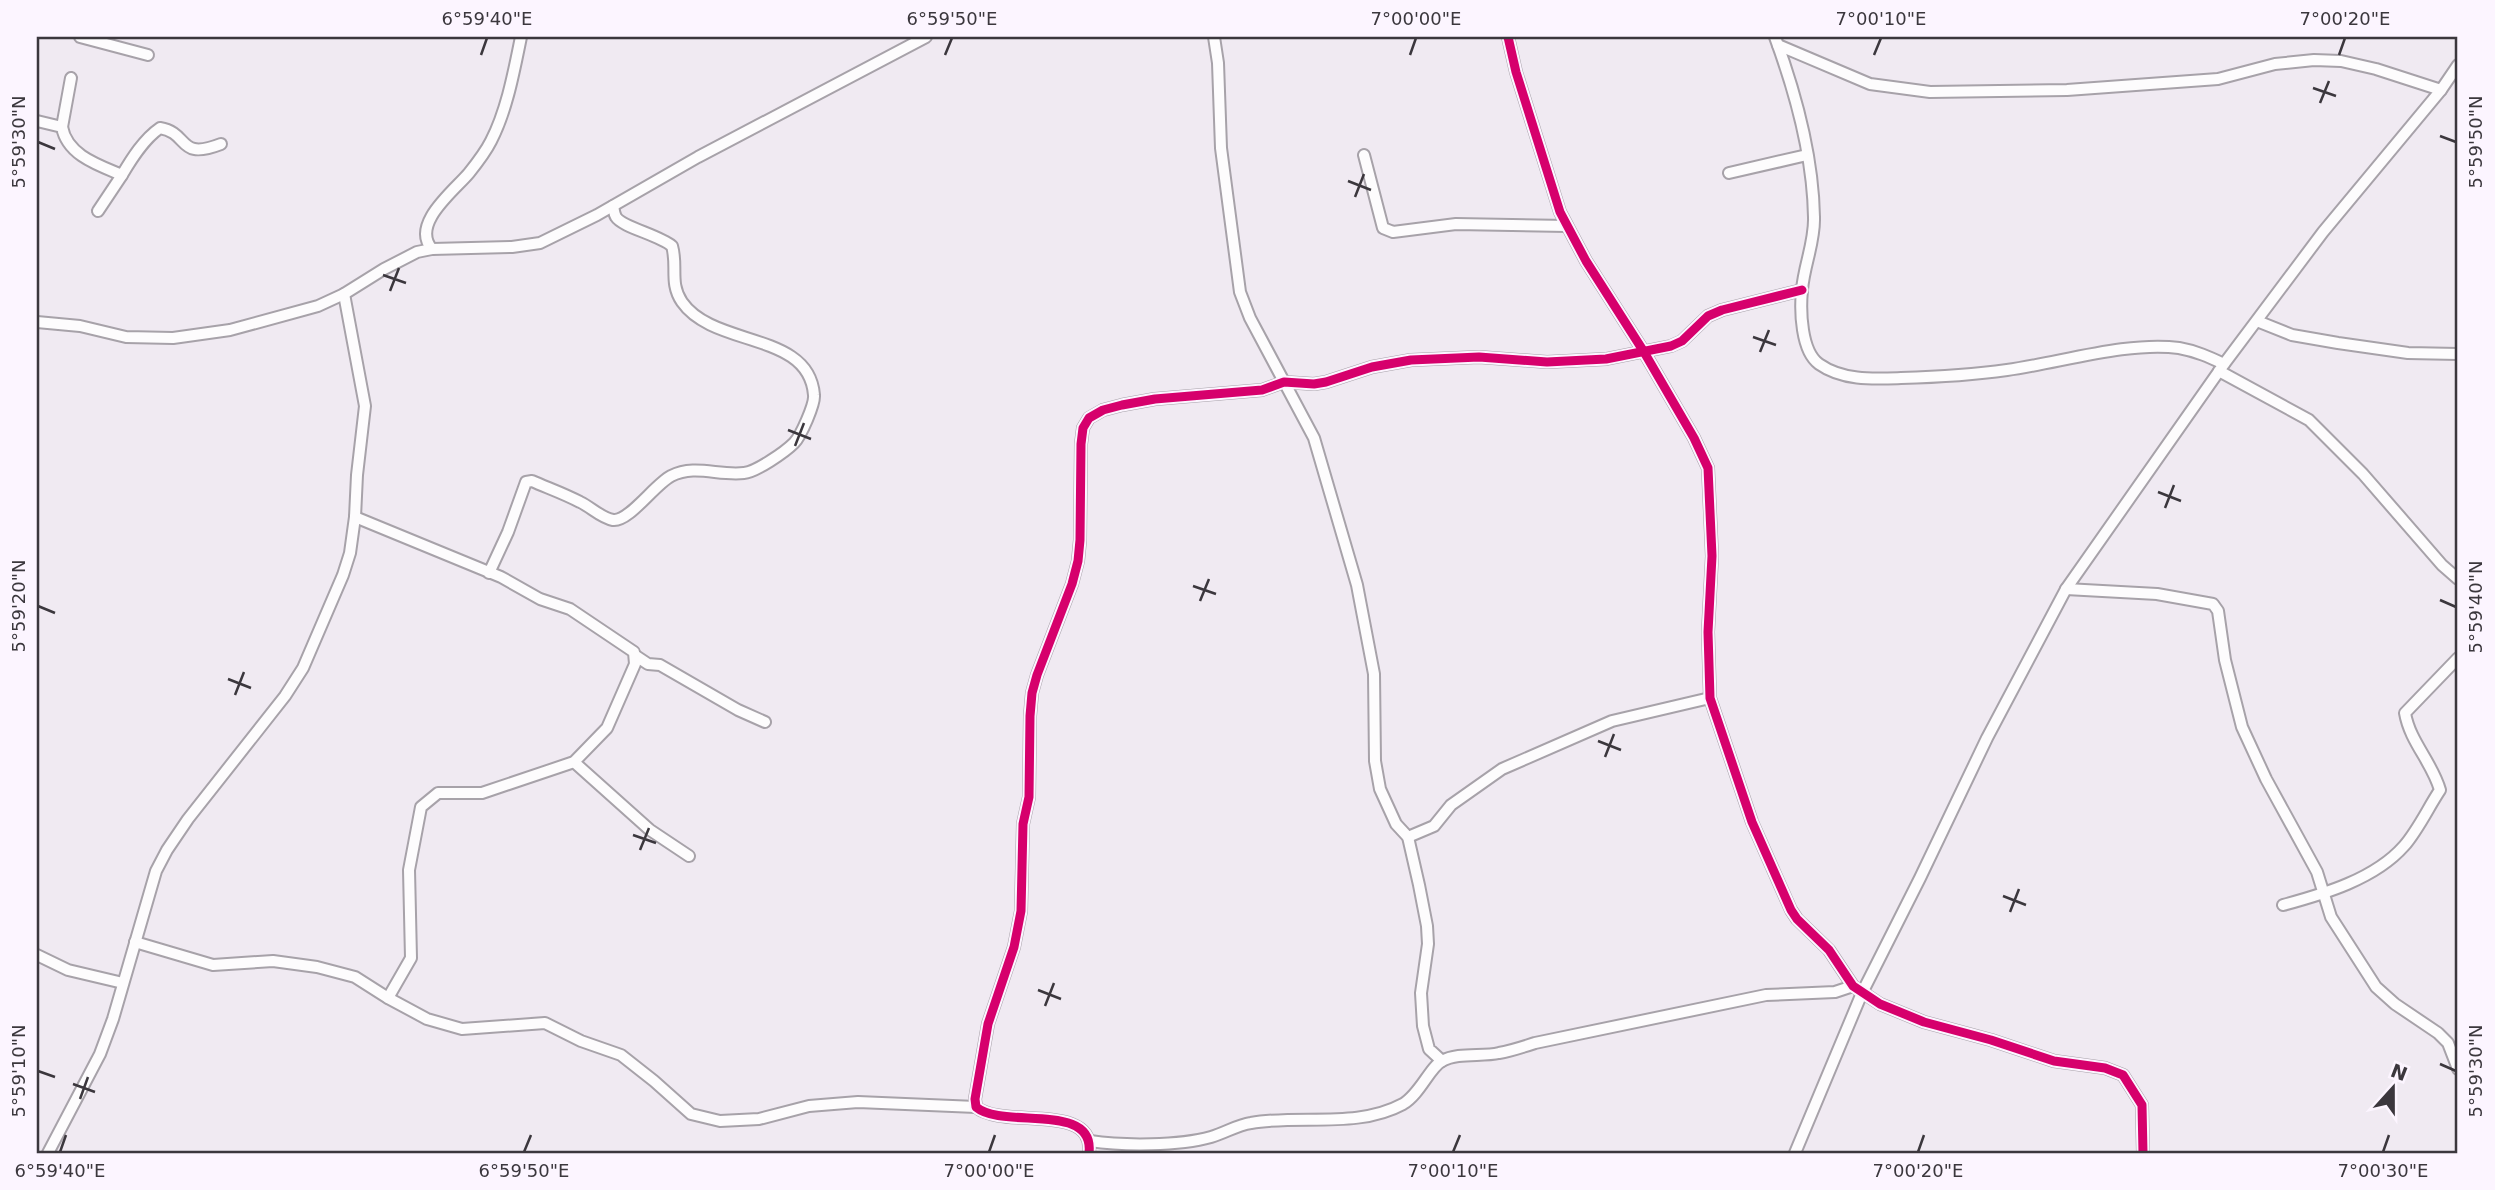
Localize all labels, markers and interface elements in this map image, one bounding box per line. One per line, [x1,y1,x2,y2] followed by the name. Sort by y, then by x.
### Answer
[442,8,532,29] text: 6°59'40"E
[907,8,997,29] text: 6°59'50"E
[1371,8,1461,29] text: 7°00'00"E
[1836,8,1926,29] text: 7°00'10"E
[2300,8,2390,29] text: 7°00'20"E
[8,96,29,188] text: 5°59'30"N
[2465,96,2486,188] text: 5°59'50"N
[8,560,29,652] text: 5°59'20"N
[2465,561,2486,653] text: 5°59'40"N
[8,1025,29,1117] text: 5°59'10"N
[2465,1025,2486,1117] text: 5°59'30"N
[2358,1054,2428,1124] north arrow
[2388,1059,2410,1085] text: N
[15,1160,105,1181] text: 6°59'40"E
[479,1160,569,1181] text: 6°59'50"E
[944,1160,1034,1181] text: 7°00'00"E
[1408,1160,1498,1181] text: 7°00'10"E
[1873,1160,1963,1181] text: 7°00'20"E
[2338,1160,2428,1181] text: 7°00'30"E

